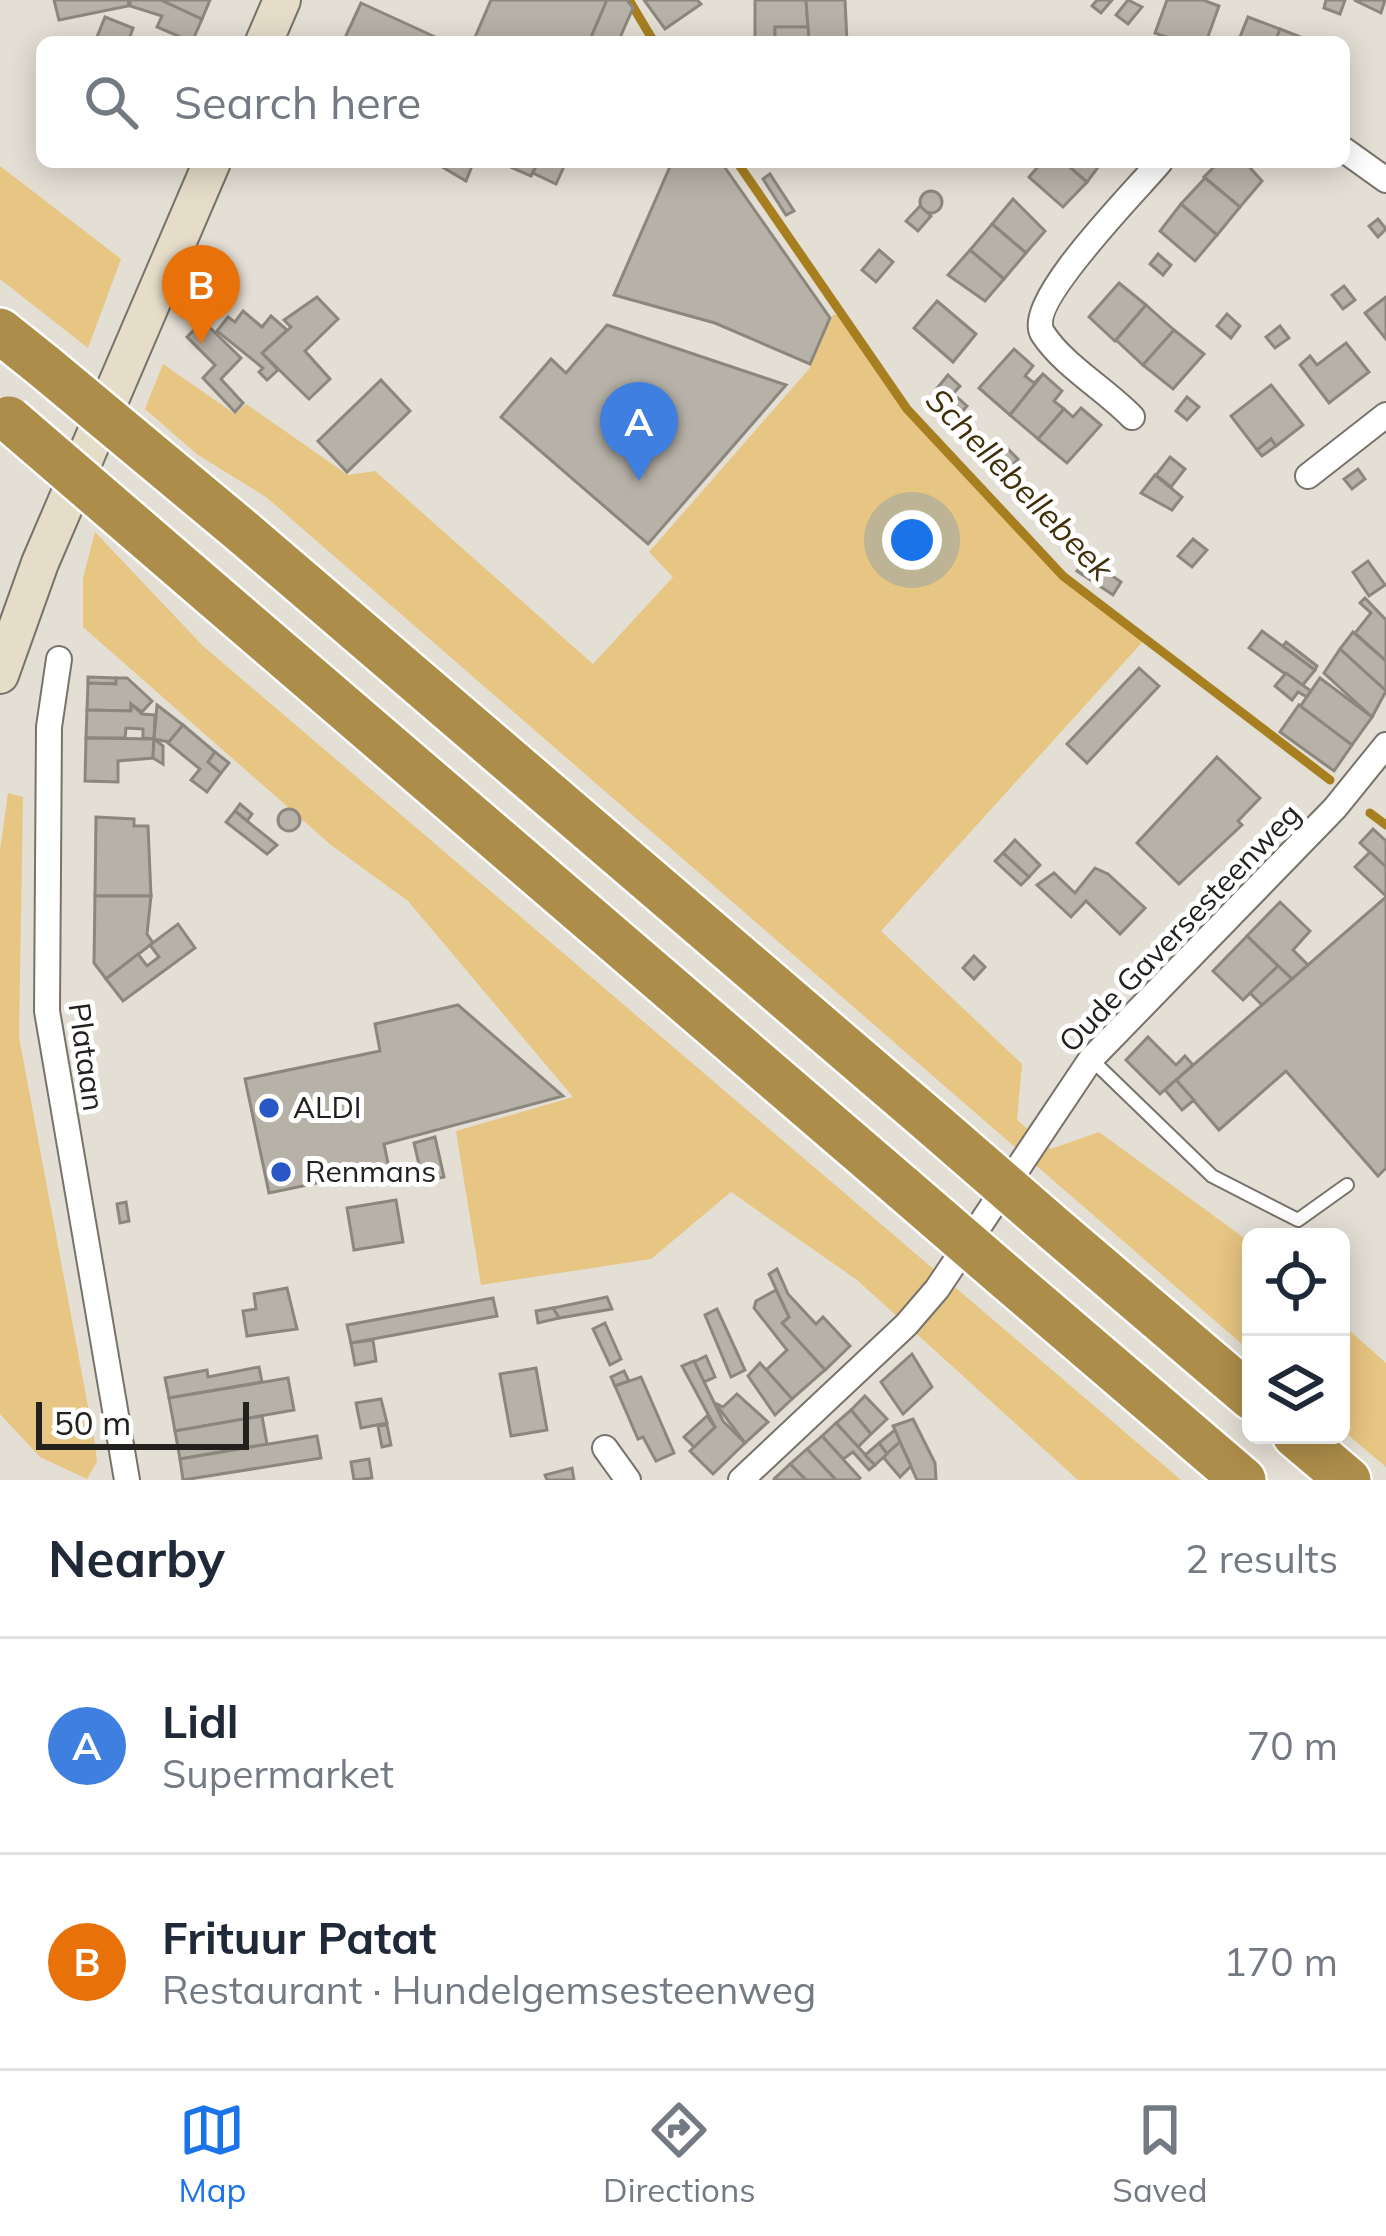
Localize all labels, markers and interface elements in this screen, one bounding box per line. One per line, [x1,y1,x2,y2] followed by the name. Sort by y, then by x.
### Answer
[36,36,1350,168] search box
[78,69,144,135] icon: search
[174,74,421,130] text: Search here
[162,245,240,344] pin: B
[918,379,1123,589] water label: Schellebellebeek
[600,382,678,481] pin: A
[882,510,942,570] your location
[1050,795,1308,1060] street label: Oude Gaversesteenweg
[61,1000,113,1113] street label: Plataan
[293,1088,362,1126] place label: ALDI
[256,1095,282,1121] marker: ALDI
[305,1152,436,1190] place label: Renmans
[268,1159,294,1185] marker: Renmans
[1242,1228,1350,1444] map controls
[1242,1228,1350,1336] button: locate
[1242,1336,1350,1444] button: layers
[36,1396,249,1449] scale bar
[54,1402,131,1443] text: 50 m
[48,1526,225,1590] text: Nearby
[1185,1534,1338,1583] text: 2 results
[162,1693,239,1749] text: Lidl
[72,1721,102,1770] text: A
[1247,1721,1338,1770] text: 70 m
[162,1749,394,1798] text: Supermarket
[162,1909,436,1965] text: Frituur Patat
[74,1937,100,1986] text: B
[1223,1937,1338,1986] text: 170 m
[162,1965,816,2014] text: Restaurant · Hundelgemsesteenweg
[178,2097,246,2210] tab: Map
[603,2097,756,2210] tab: Directions
[1112,2097,1208,2210] tab: Saved

